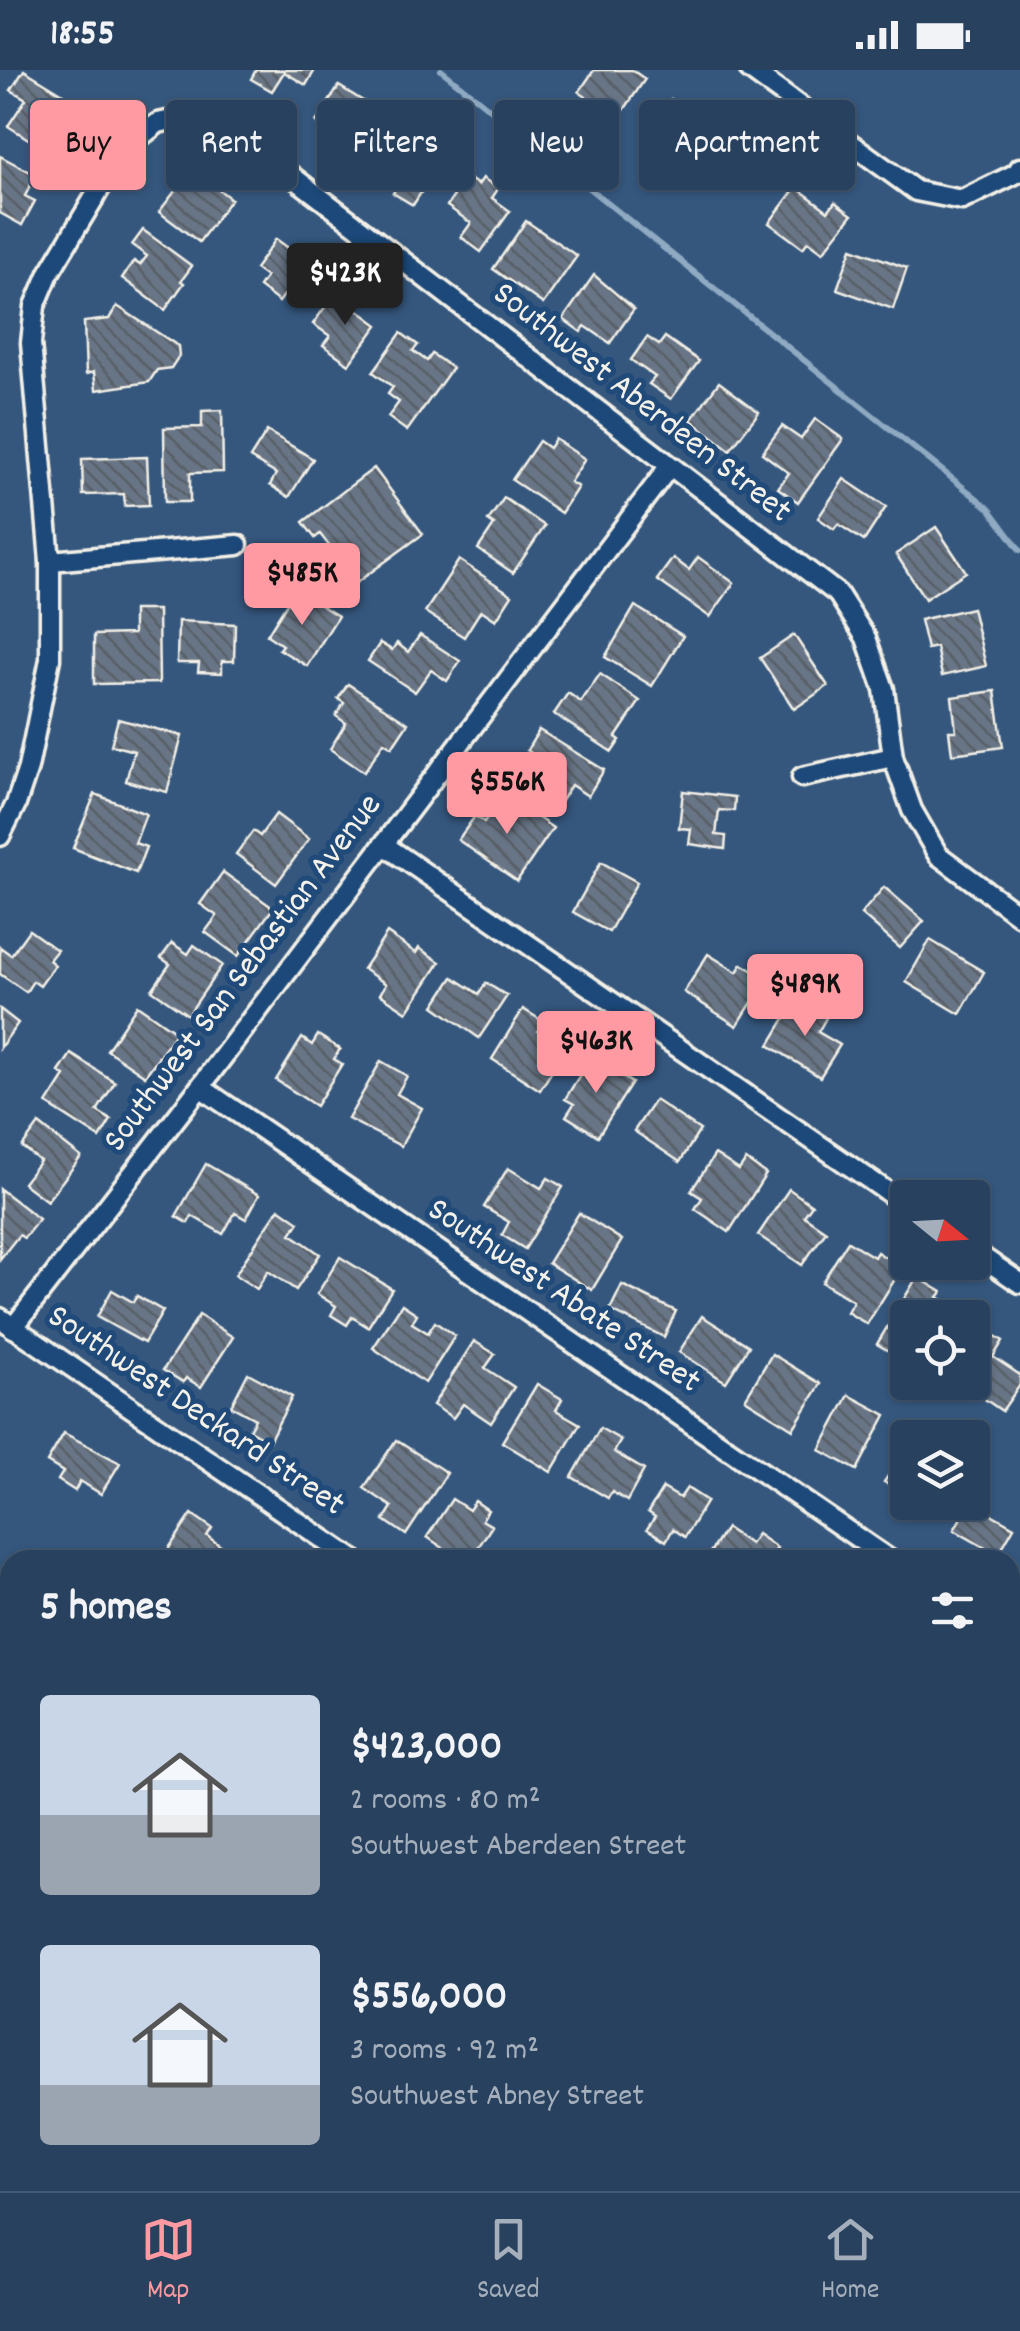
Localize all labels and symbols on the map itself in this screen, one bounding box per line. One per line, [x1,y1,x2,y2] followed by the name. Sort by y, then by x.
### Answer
[275,243,415,328] pin: $423K
[481,271,801,537] street label: Southwest Aberdeen Street
[232,543,372,628] pin: $485K
[437,752,577,837] pin: $556K
[92,784,396,1164] street label: Southwest San Sebastian Avenue
[735,954,875,1039] pin: $489K
[526,1011,666,1096] pin: $463K
[890,1180,990,1280] north arrow
[416,1187,710,1407] street label: Southwest Abate Street
[36,1294,354,1530] street label: Southwest Deckard Street

